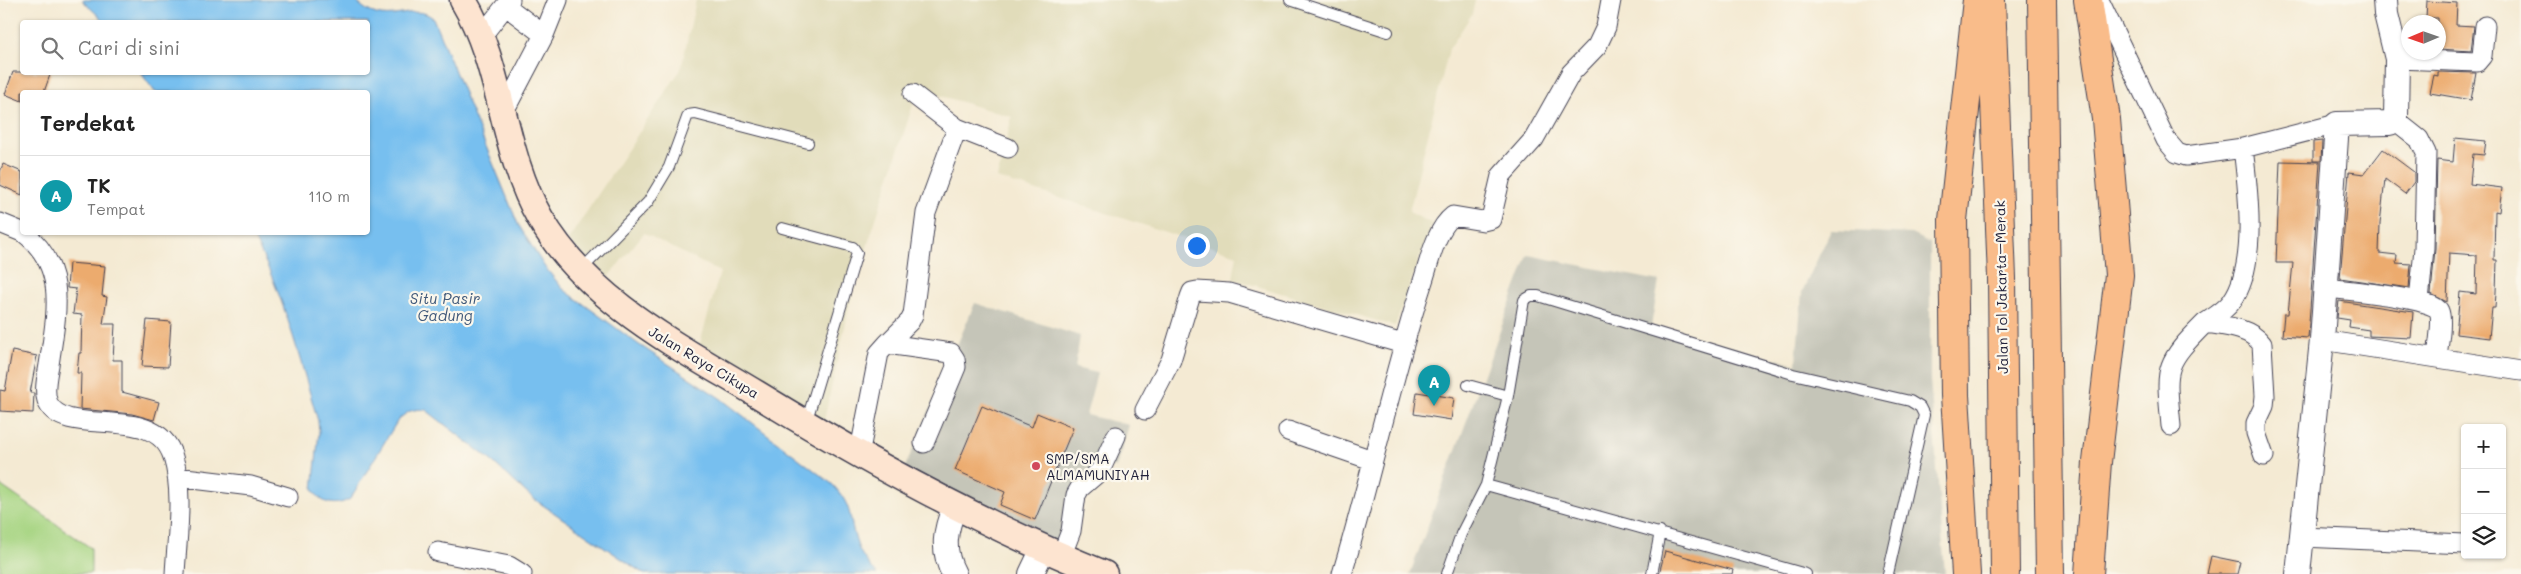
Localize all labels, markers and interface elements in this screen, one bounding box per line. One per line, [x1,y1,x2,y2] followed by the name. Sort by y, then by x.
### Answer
[2401,15,2446,60] north arrow
[20,20,370,75] search box
[38,34,66,62] icon: search
[78,35,180,60] text: Cari di sini
[40,109,135,136] text: Terdekat
[87,173,111,198] text: TK
[50,185,62,206] text: A
[308,185,350,206] text: 110 m
[87,198,145,219] text: Tempat
[1990,200,2012,374] street label: Jalan Tol Jakarta–Merak
[1184,233,1210,259] your location
[410,288,481,325] water label: Situ Pasir Gadung
[645,321,763,403] street label: Jalan Raya Cikupa
[1418,365,1450,406] pin: A
[2461,424,2506,559] map controls
[2461,424,2506,469] button: +
[1046,449,1150,484] place label: SMP/SMA ALMAMUNIYAH
[1030,460,1042,472] marker: SMP/SMA ALMAMUNIYAH
[2461,469,2506,514] button: −
[2461,514,2506,559] button: layers

